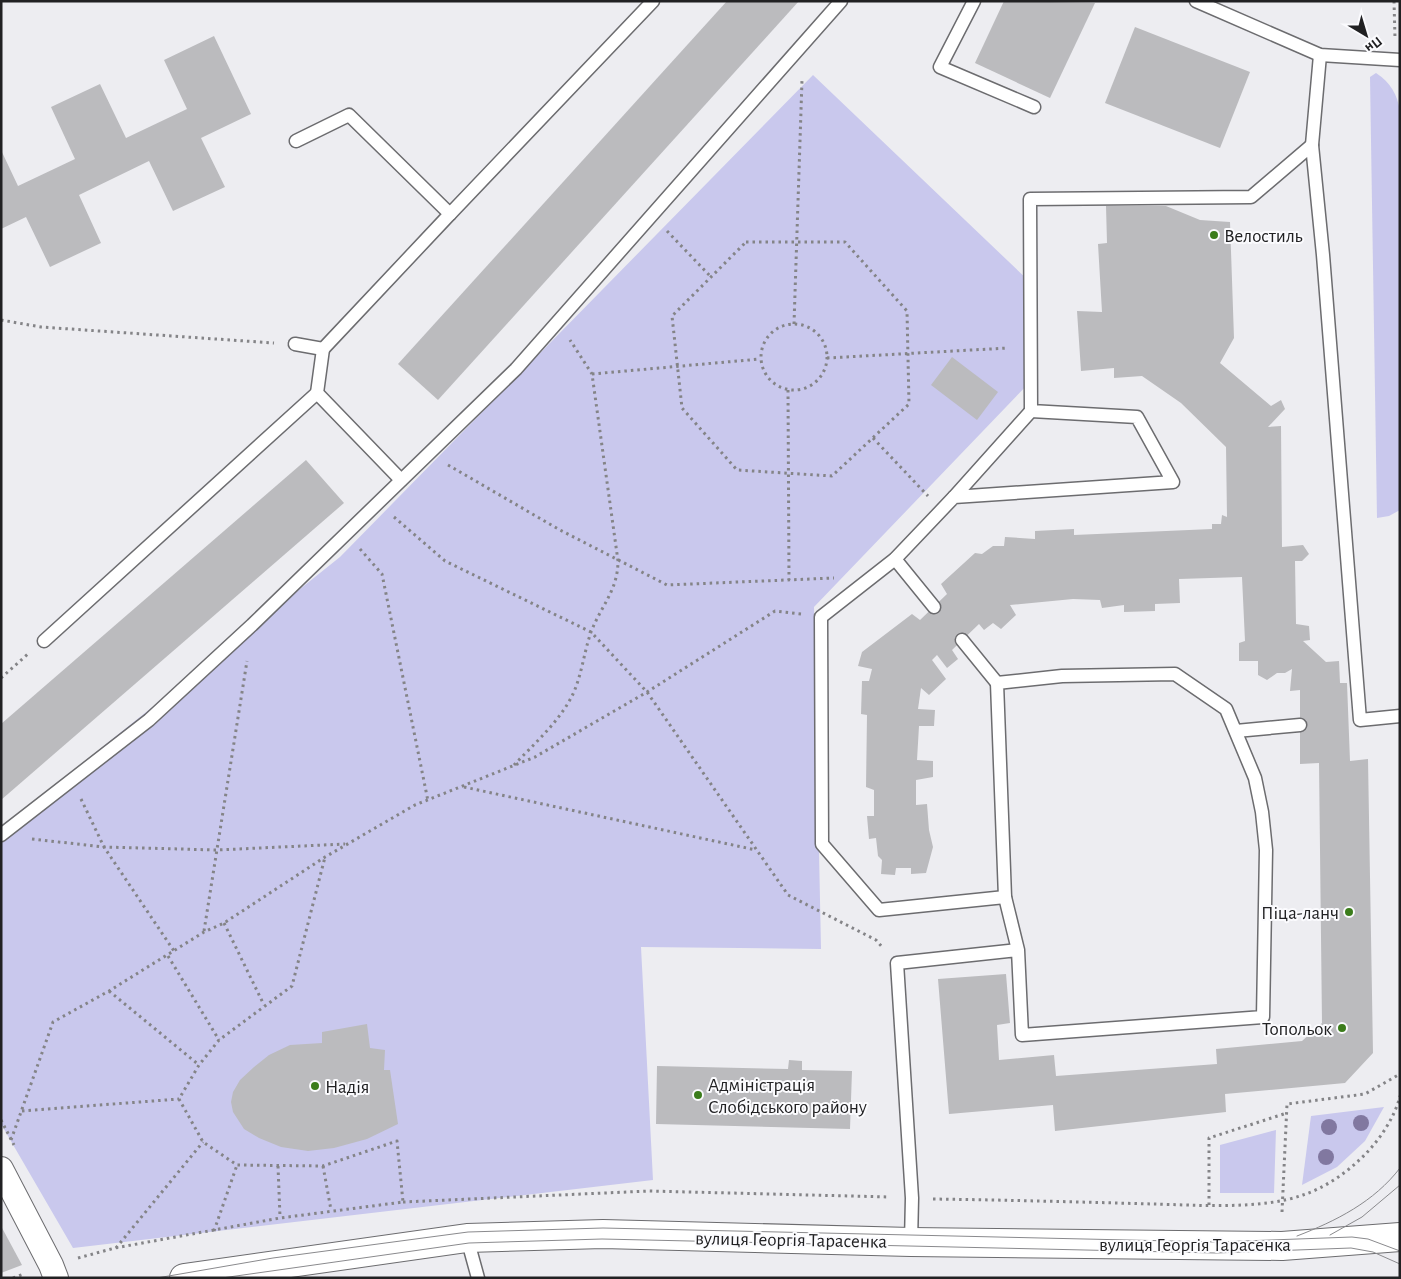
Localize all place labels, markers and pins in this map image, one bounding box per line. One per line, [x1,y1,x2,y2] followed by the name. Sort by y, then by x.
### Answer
[1224,227,1303,246] place label: Велостиль
[1208,229,1220,241] marker: Велостиль
[1261,904,1339,923] place label: Піца-ланч
[1343,906,1355,918] marker: Піца-ланч
[1262,1020,1332,1039] place label: Топольок
[1336,1022,1348,1034] marker: Топольок
[708,1076,867,1117] place label: Адміністрація Слобідського району
[325,1078,369,1097] place label: Надія
[309,1080,321,1092] marker: Надія
[692,1089,704,1101] marker: Адміністрація Слобідського району

